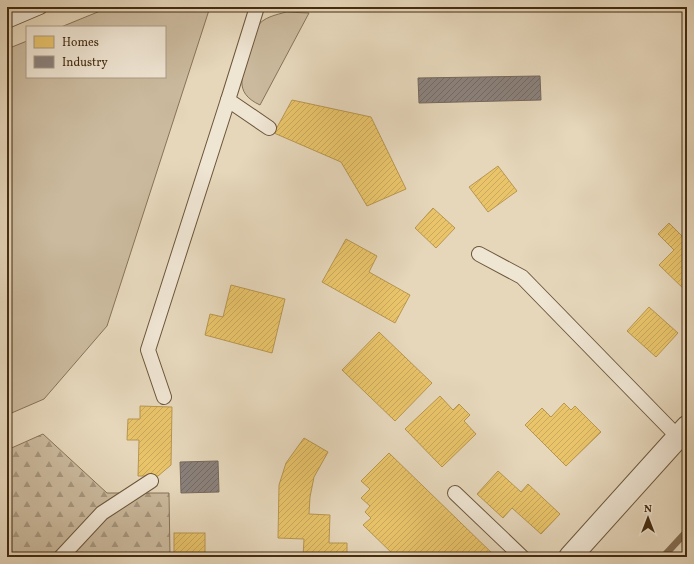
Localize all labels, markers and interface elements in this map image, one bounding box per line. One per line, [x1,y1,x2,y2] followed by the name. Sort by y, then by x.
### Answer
[26,26,166,78] legend
[62,35,99,51] text: Homes
[62,55,108,71] text: Industry
[628,498,668,538] north arrow
[644,502,652,517] text: N

